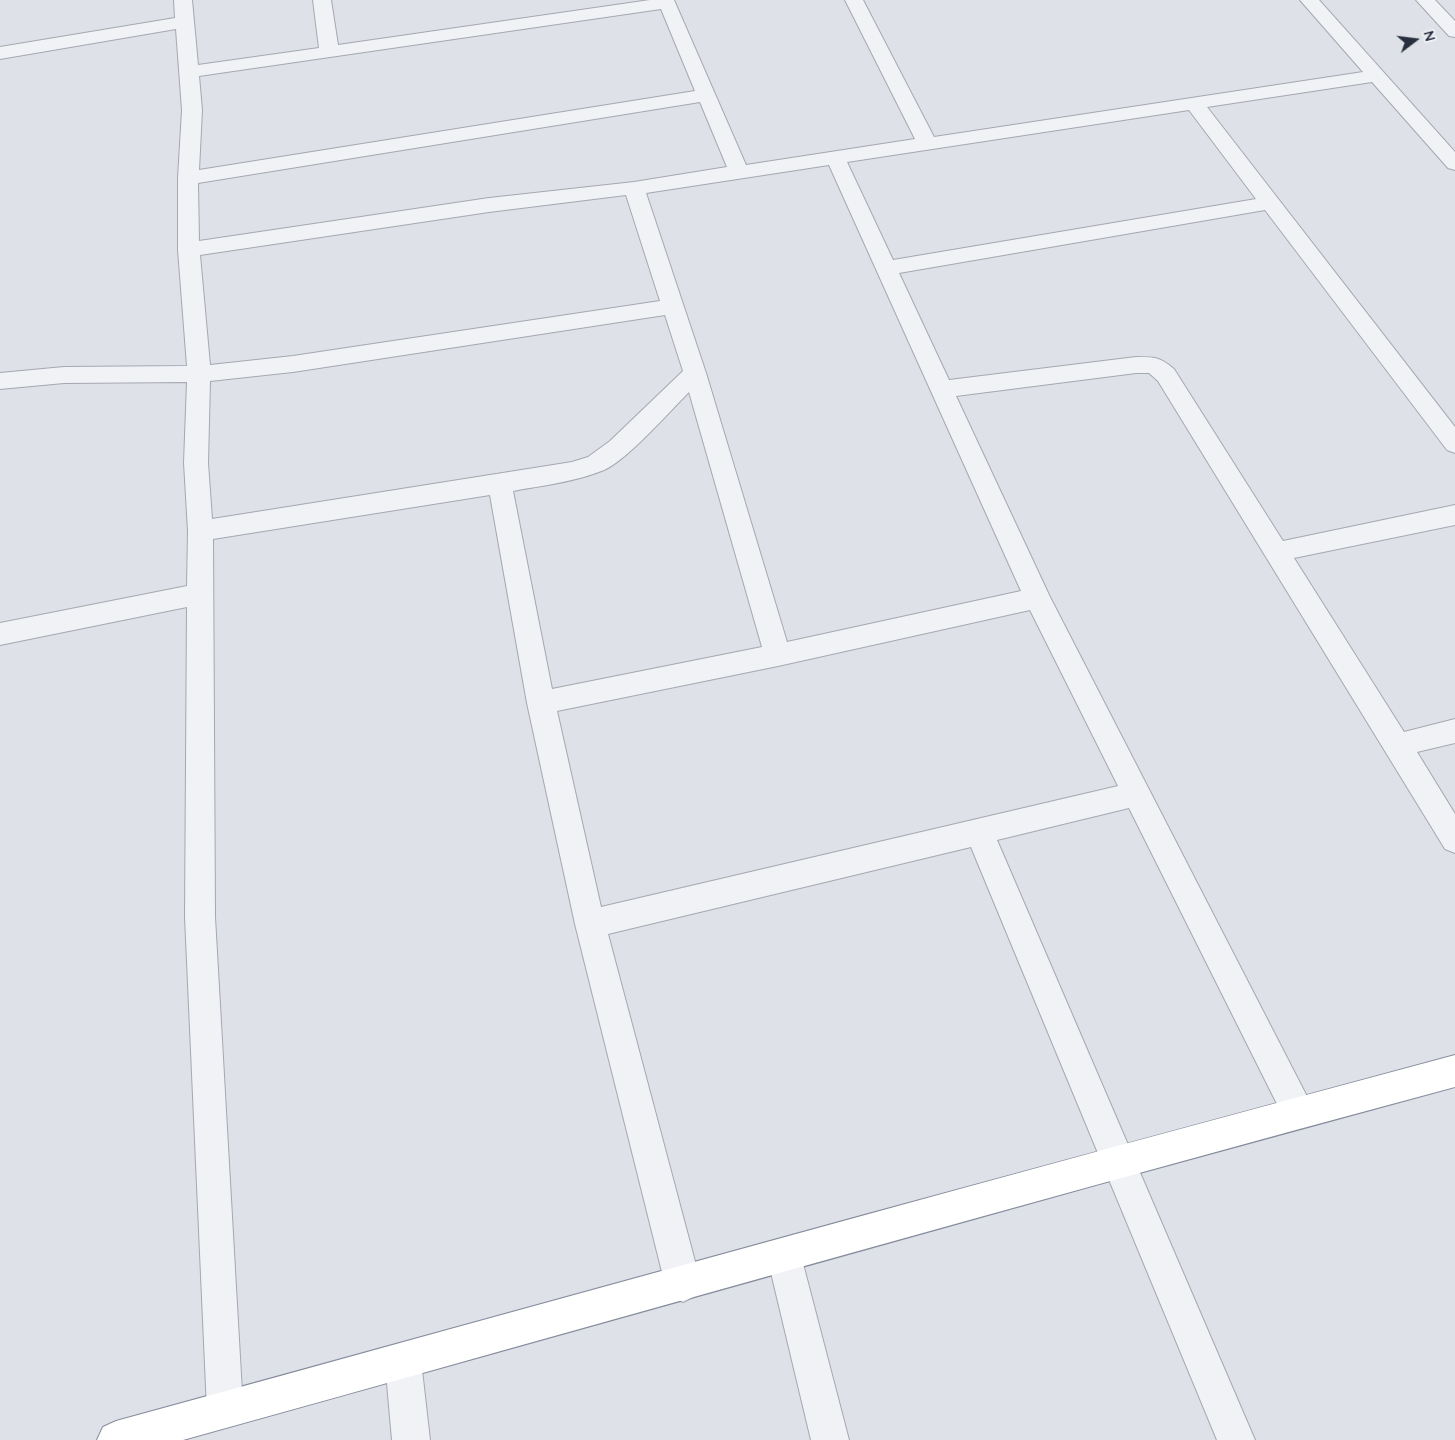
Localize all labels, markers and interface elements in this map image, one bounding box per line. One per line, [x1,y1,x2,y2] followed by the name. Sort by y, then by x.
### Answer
[1390,15,1440,65] north arrow
[1419,29,1440,43] text: N

